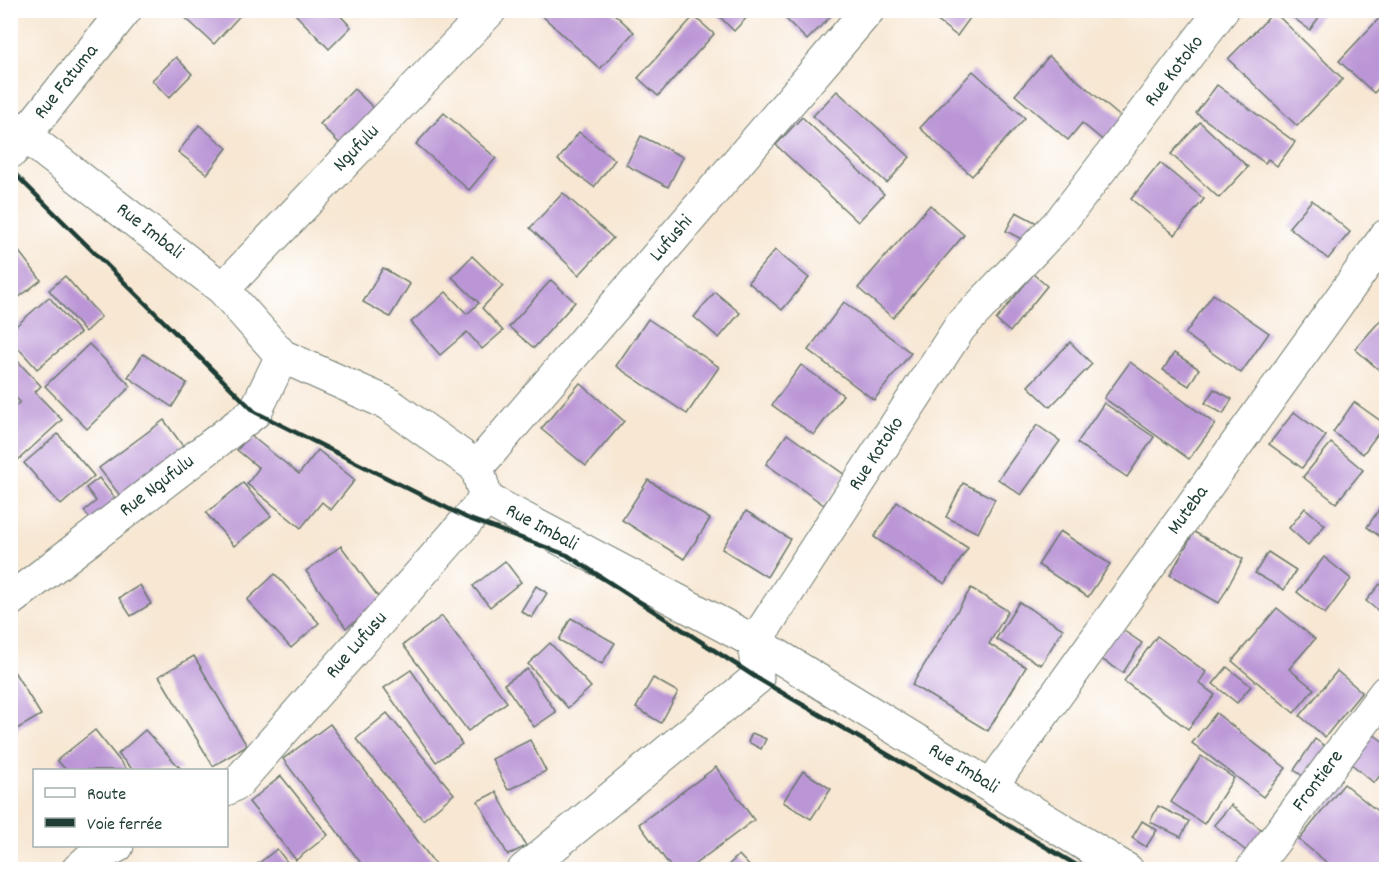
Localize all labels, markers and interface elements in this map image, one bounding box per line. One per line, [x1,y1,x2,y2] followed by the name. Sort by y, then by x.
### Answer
[1139,30,1211,113] street label: Rue Kotoko
[28,38,106,126] street label: Rue Fatuma
[328,119,387,179] street label: Ngufulu
[110,197,189,267] street label: Rue Imbali
[644,209,700,269] street label: Lufushi
[843,412,912,497] street label: Rue Kotoko
[114,449,201,525] street label: Rue Ngufulu
[1161,480,1216,541] street label: Muteba
[500,498,583,559] street label: Rue Imbali
[320,606,395,686] street label: Rue Lufusu
[922,737,1004,802] street label: Rue Imbali
[1286,745,1351,818] street label: Frontiere
[33,769,228,847] legend
[87,783,126,808] text: Route
[87,813,162,838] text: Voie ferrée

